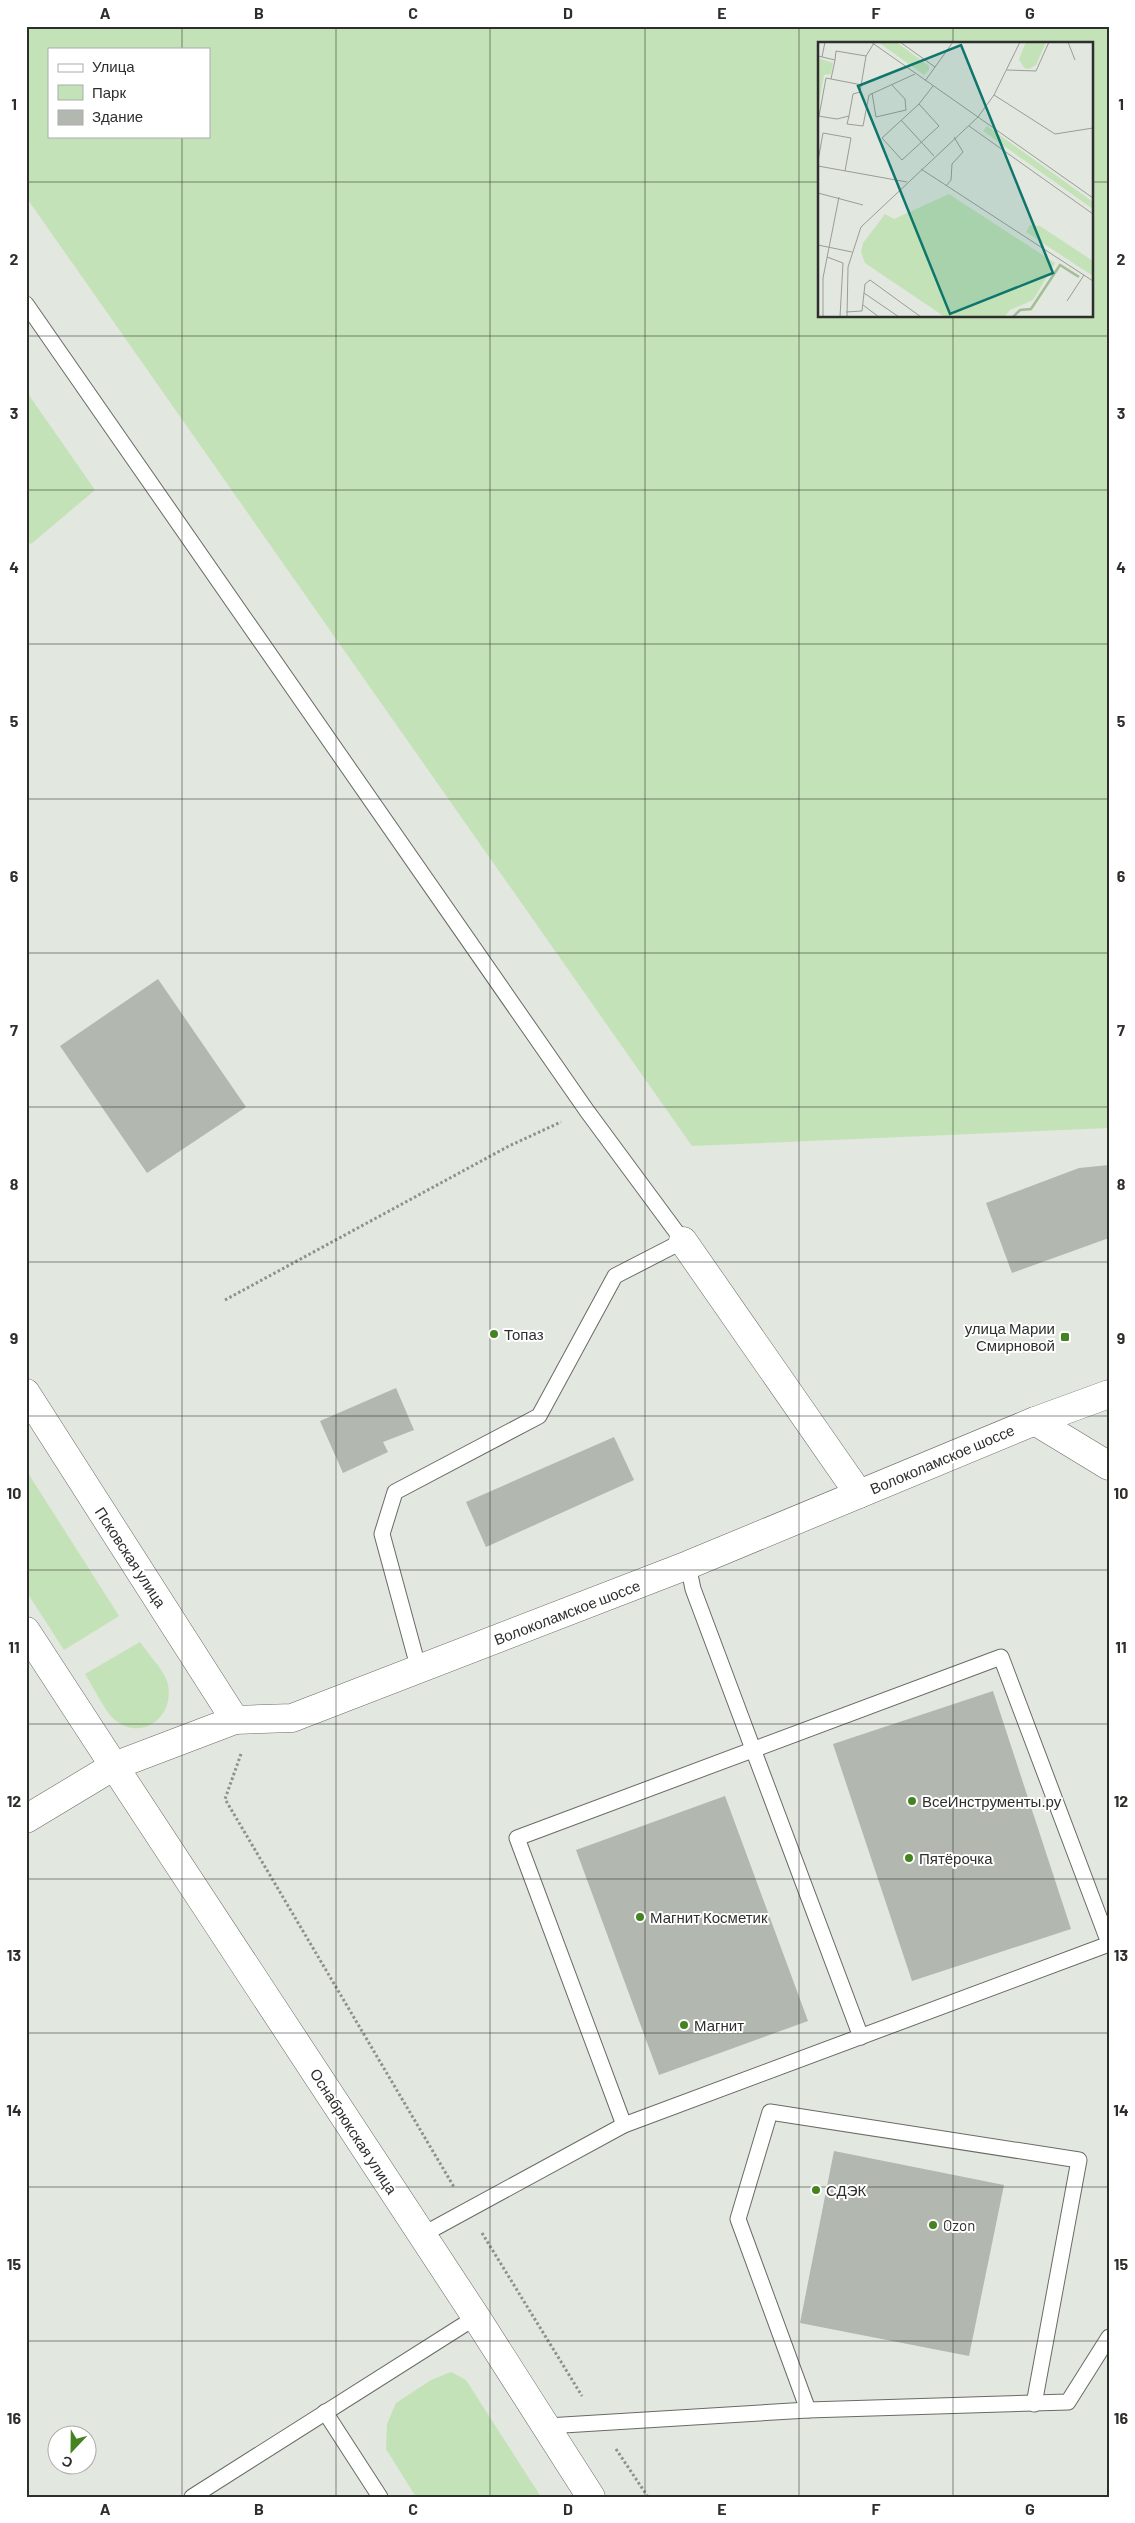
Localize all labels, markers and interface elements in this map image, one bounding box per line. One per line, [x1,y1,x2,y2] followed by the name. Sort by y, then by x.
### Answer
[100,3,111,22] text: A
[254,3,264,22] text: B
[408,3,418,22] text: C
[563,3,573,22] text: D
[717,3,727,22] text: E
[872,3,881,22] text: F
[1025,3,1035,22] text: G
[818,42,1092,318] inset map
[48,48,210,138] legend
[92,57,135,75] text: Улица
[92,83,126,101] text: Парк
[11,94,17,113] text: 1
[1118,94,1124,113] text: 1
[92,107,143,125] text: Здание
[10,249,19,268] text: 2
[1117,249,1126,268] text: 2
[10,403,18,422] text: 3
[1117,403,1125,422] text: 3
[9,557,19,576] text: 4
[1116,557,1126,576] text: 4
[10,711,19,730] text: 5
[1117,711,1126,730] text: 5
[10,866,19,885] text: 6
[1117,866,1126,885] text: 6
[10,1020,18,1039] text: 7
[1117,1020,1125,1039] text: 7
[10,1174,19,1193] text: 8
[1117,1174,1126,1193] text: 8
[965,1319,1055,1354] place label: улица Марии Смирновой
[504,1325,544,1343] place label: Топаз
[10,1328,18,1347] text: 9
[488,1328,500,1340] marker: Топаз
[1117,1328,1125,1347] text: 9
[1059,1331,1071,1343] marker: улица Марии Смирновой
[867,1420,1017,1498] street label: Волоколамское шоссе
[7,1483,21,1502] text: 10
[1114,1483,1128,1502] text: 10
[92,1503,171,1611] street label: Псковская улица
[491,1576,643,1648] street label: Волоколамское шоссе
[8,1637,20,1656] text: 11
[1115,1637,1127,1656] text: 11
[7,1791,21,1810] text: 12
[1114,1791,1128,1810] text: 12
[922,1792,1062,1810] place label: ВсеИнструменты.ру
[906,1795,918,1807] marker: ВсеИнструменты.ру
[919,1849,993,1867] place label: Пятёрочка
[903,1852,915,1864] marker: Пятёрочка
[650,1908,768,1926] place label: Магнит Косметик
[634,1911,646,1923] marker: Магнит Косметик
[7,1945,21,1964] text: 13
[1114,1945,1128,1964] text: 13
[694,2016,744,2034] place label: Магнит
[678,2019,690,2031] marker: Магнит
[307,2065,402,2198] street label: Оснабрюкская улица
[6,2100,22,2119] text: 14
[1113,2100,1129,2119] text: 14
[826,2181,866,2199] place label: СДЭК
[810,2184,822,2196] marker: СДЭК
[943,2216,975,2234] place label: Ozon
[927,2219,939,2231] marker: Ozon
[7,2254,22,2273] text: 15
[1114,2254,1129,2273] text: 15
[7,2408,22,2427] text: 16
[1114,2408,1129,2427] text: 16
[48,2426,98,2476] north arrow
[59,2453,75,2472] text: С
[100,2499,111,2518] text: A
[254,2499,264,2518] text: B
[408,2499,418,2518] text: C
[563,2499,573,2518] text: D
[717,2499,727,2518] text: E
[872,2499,881,2518] text: F
[1025,2499,1035,2518] text: G

